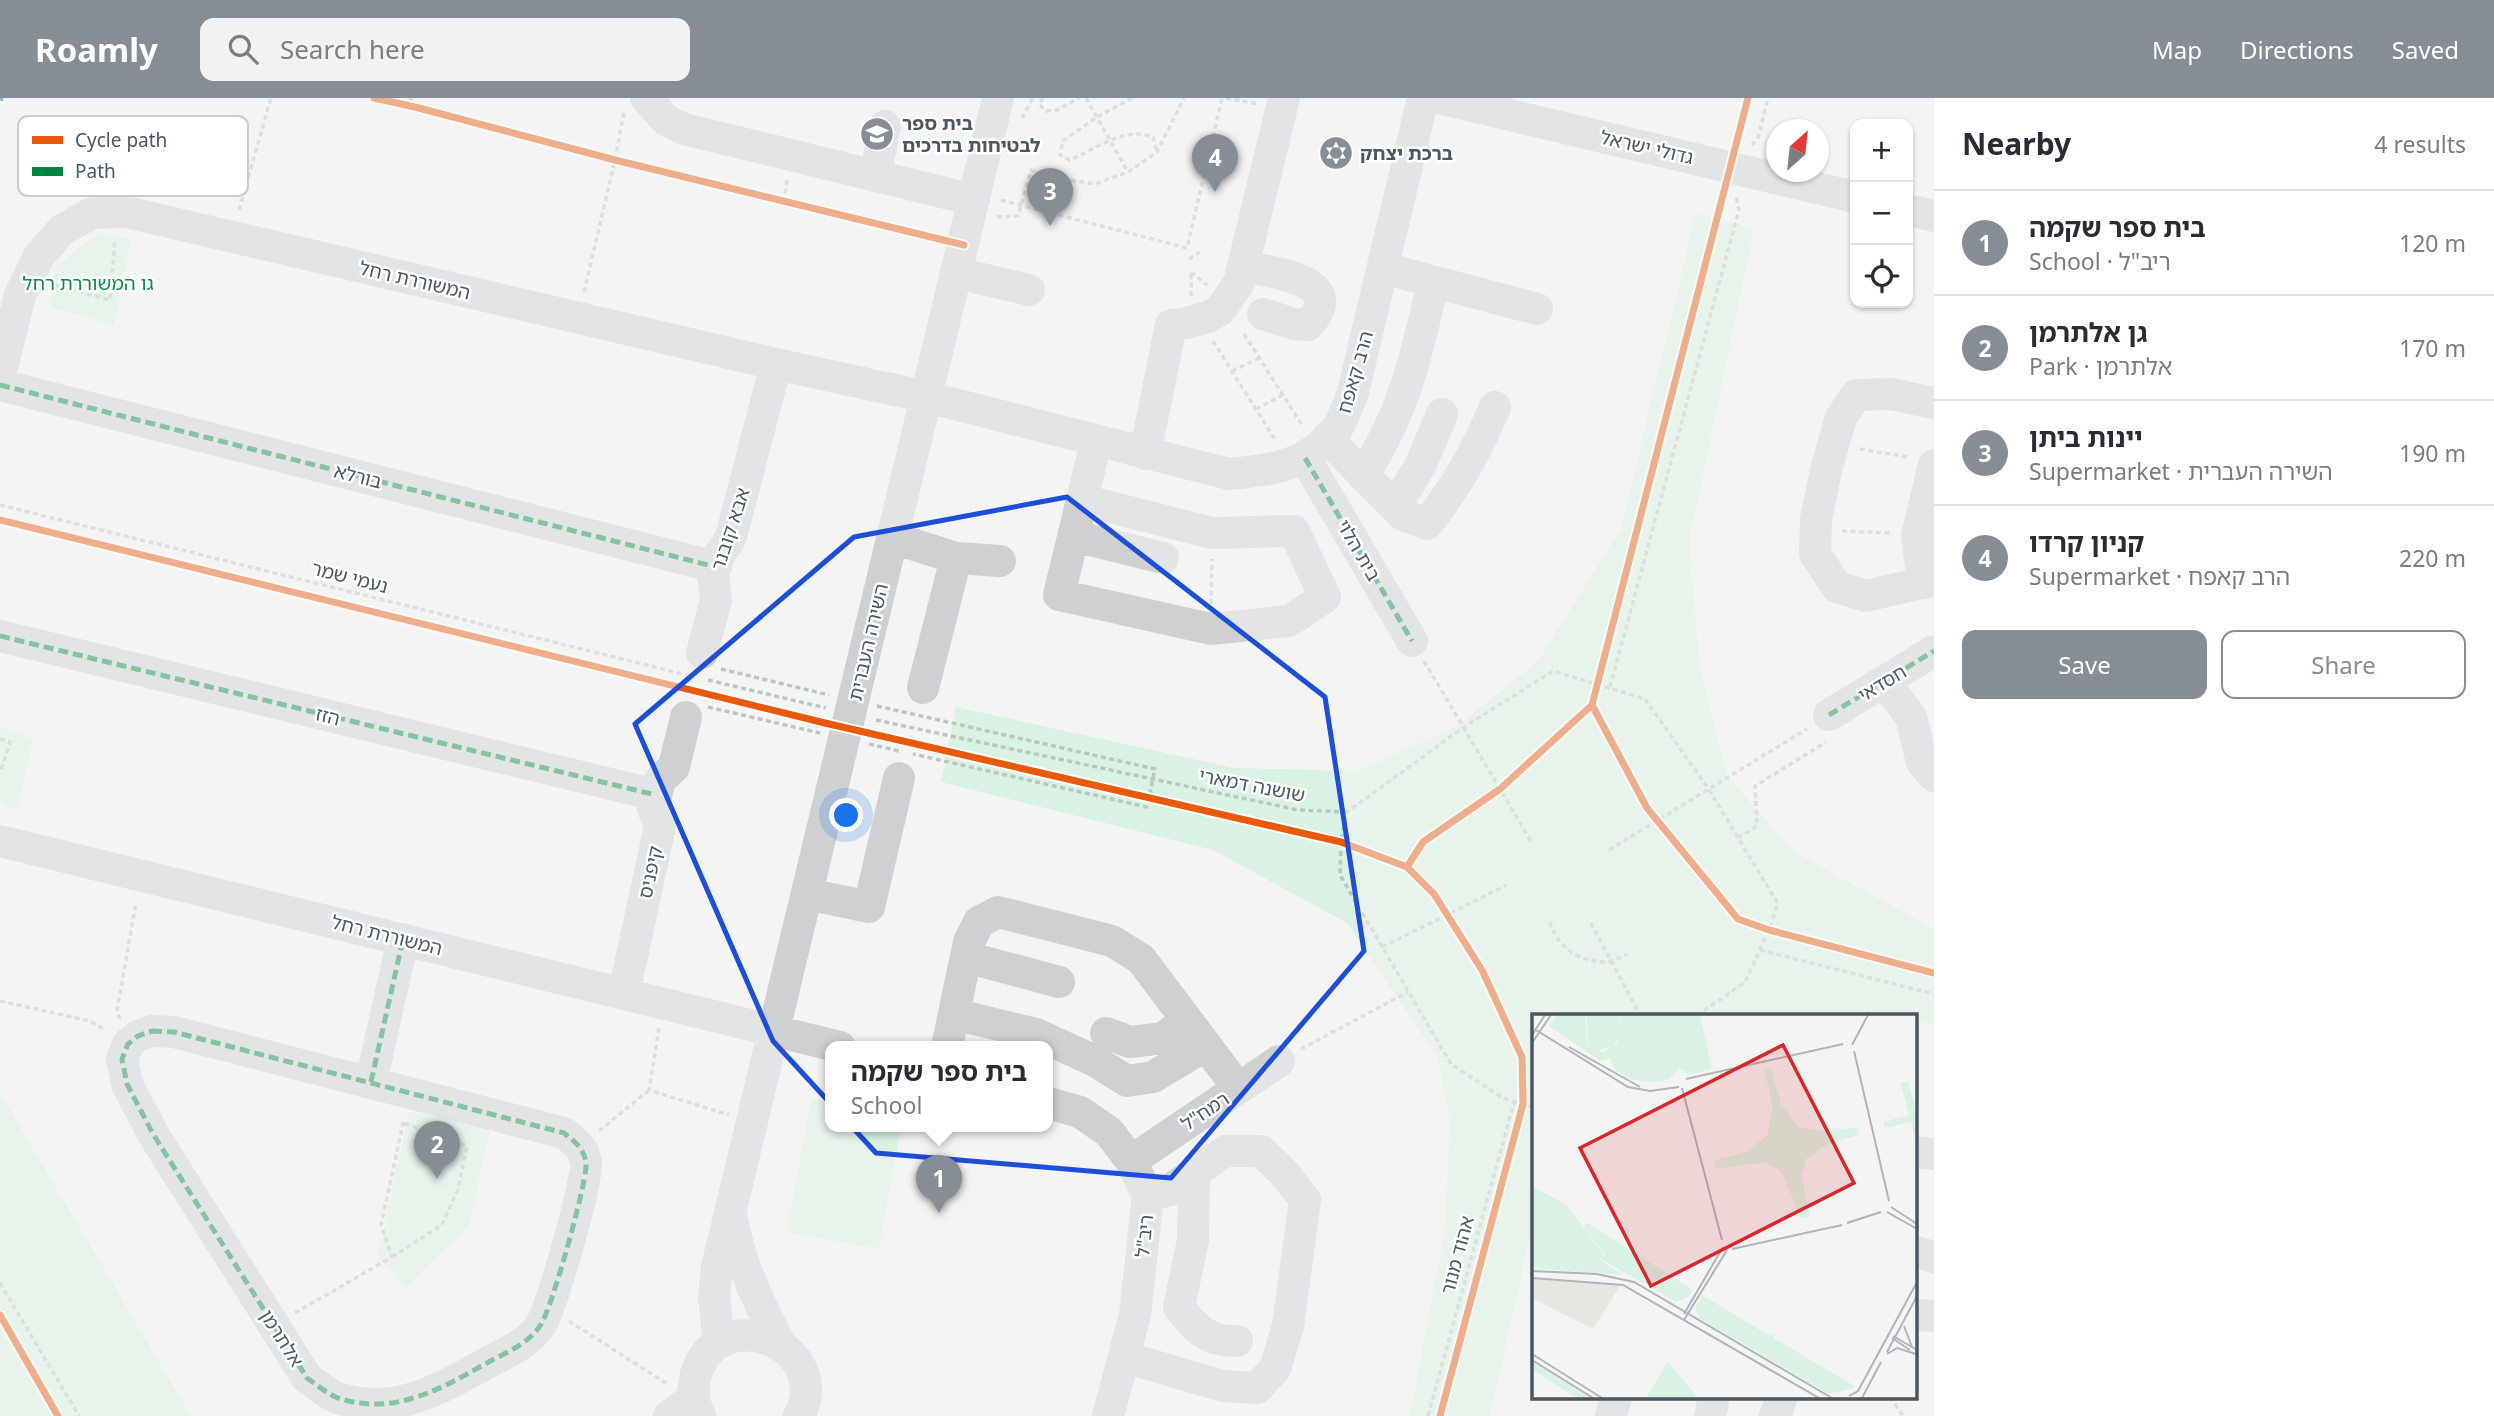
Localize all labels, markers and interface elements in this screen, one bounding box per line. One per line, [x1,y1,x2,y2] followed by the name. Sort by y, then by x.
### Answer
[200,18,690,81] search box
[35,27,158,72] text: Roamly
[224,30,262,68] icon: search
[280,31,425,67] text: Search here
[2152,33,2202,66] text: Map
[2240,33,2354,66] text: Directions
[2392,33,2459,66] text: Saved
[902,110,1041,158] place label: בית ספר לבטיחות בדרכים
[858,115,896,153] school or university icon: בית ספר לבטיחות בדרכים
[18,116,248,196] legend
[1766,119,1829,182] north arrow
[1850,119,1913,308] map controls
[1850,119,1913,182] button: +
[1962,123,2071,164] text: Nearby
[1598,124,1696,170] street label: גדולי ישראל
[75,127,167,153] text: Cycle path
[2374,128,2466,160] text: 4 results
[1192,134,1238,192] pin: 4
[1317,134,1355,172] synagogue icon: ברכת יצחק
[1360,140,1453,166] place label: ברכת יצחק
[75,158,116,184] text: Path
[1027,168,1073,226] pin: 3
[1850,182,1913,245] button: −
[2029,209,2206,245] text: בית ספר שקמה
[1978,227,1992,259] text: 1
[2399,227,2466,259] text: 120 m
[1850,245,1913,308] button: locate
[2029,245,2171,277] text: School · ריב"ל
[357,255,473,305] street label: המשוררת רחל
[22,270,154,296] park label: גו המשוררת רחל
[2029,314,2148,350] text: גן אלתרמן
[1331,328,1379,416] street label: הרב קאפח
[1978,332,1992,364] text: 2
[2399,332,2466,364] text: 170 m
[2029,350,2172,382] text: Park · אלתרמן
[2029,419,2143,455] text: יינות ביתן
[1978,437,1992,469] text: 3
[2399,437,2466,469] text: 190 m
[2029,455,2333,487] text: Supermarket · השירה העברית
[331,458,385,494] street label: בורלא
[704,484,756,574] street label: אבא קובנר
[1331,514,1387,586] street label: בית הלוי
[2029,524,2144,560] text: קניון קרדו
[1978,542,1992,574] text: 4
[2399,542,2466,574] text: 220 m
[309,555,391,599] street label: נעמי שמר
[2029,560,2290,592] text: Supermarket · הרב קאפח
[842,581,894,703] street label: השירה העברית
[1962,630,2207,699] button: Save
[2221,630,2466,699] button: Share
[1853,658,1911,708] street label: חסדאי
[313,700,343,732] street label: הזז
[1197,762,1307,808] street label: שושנה דמארי
[829,798,863,832] your location
[632,843,668,901] street label: קיפניס
[329,909,445,961] street label: המשוררת רחל
[1532,1014,1916,1398] inset map
[825,1041,1053,1132] popup
[851,1053,1027,1089] text: בית ספר שקמה
[1176,1086,1234,1136] street label: רמח"ל
[851,1089,922,1121] text: School
[414,1121,460,1179] pin: 2
[916,1155,962,1213] pin: 1
[1129,1213,1159,1259] street label: ריב"ל
[1434,1213,1480,1297] street label: אהוד מנור
[254,1304,310,1372] street label: אלתרמן

